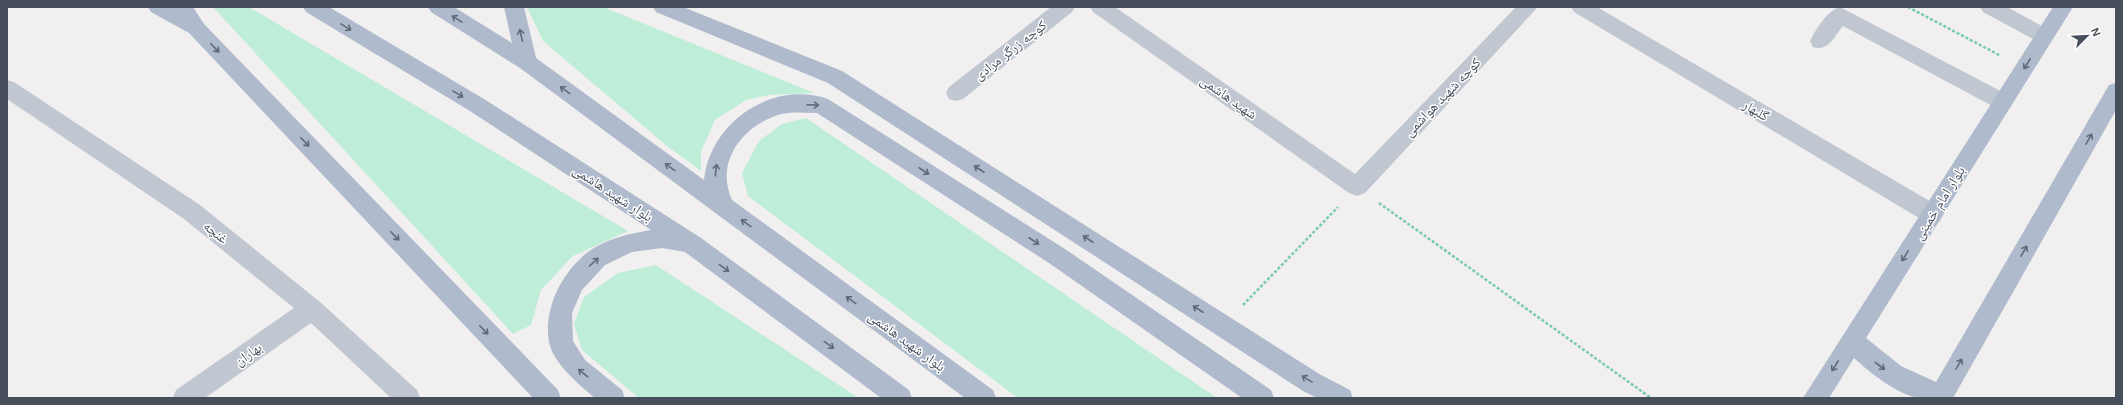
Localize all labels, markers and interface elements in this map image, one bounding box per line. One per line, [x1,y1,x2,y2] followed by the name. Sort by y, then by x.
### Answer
[451,14,463,22] one-way arrow
[2067,16,2107,56] north arrow
[971,17,1050,84] street label: کوچه زرگر مرادی
[340,23,351,31] one-way arrow
[2089,26,2103,38] text: N
[516,29,524,42] one-way arrow
[211,43,220,53] one-way arrow
[1400,54,1484,140] street label: کوچه شهید هواشمی
[2023,58,2031,69] one-way arrow
[1197,72,1260,123] street label: شهید هاشمی
[560,86,571,95] one-way arrow
[452,90,464,98] one-way arrow
[1739,96,1772,125] street label: گلبهار
[806,101,819,109] one-way arrow
[2085,133,2093,145] one-way arrow
[300,137,310,147] one-way arrow
[570,161,656,226] street label: بلوار شهید هاشمی
[665,163,676,171] one-way arrow
[1910,163,1970,244] street label: بلوار امام خمینی
[712,164,720,177] one-way arrow
[974,165,985,173] one-way arrow
[918,167,929,175] one-way arrow
[200,217,231,247] street label: غنچه
[741,219,752,227] one-way arrow
[390,231,399,241] one-way arrow
[1083,235,1094,243] one-way arrow
[1028,238,1040,246] one-way arrow
[2020,245,2028,257] one-way arrow
[1901,250,1909,261] one-way arrow
[589,257,599,267] one-way arrow
[719,264,730,272] one-way arrow
[846,296,857,304] one-way arrow
[1192,305,1203,314] one-way arrow
[865,308,949,375] street label: بلوار شهید هاشمی
[479,325,489,335] one-way arrow
[231,339,265,370] street label: بهاران
[823,341,834,349] one-way arrow
[1956,358,1964,370] one-way arrow
[1831,360,1839,371] one-way arrow
[1875,362,1886,371] one-way arrow
[577,369,588,378] one-way arrow
[1301,375,1313,383] one-way arrow

